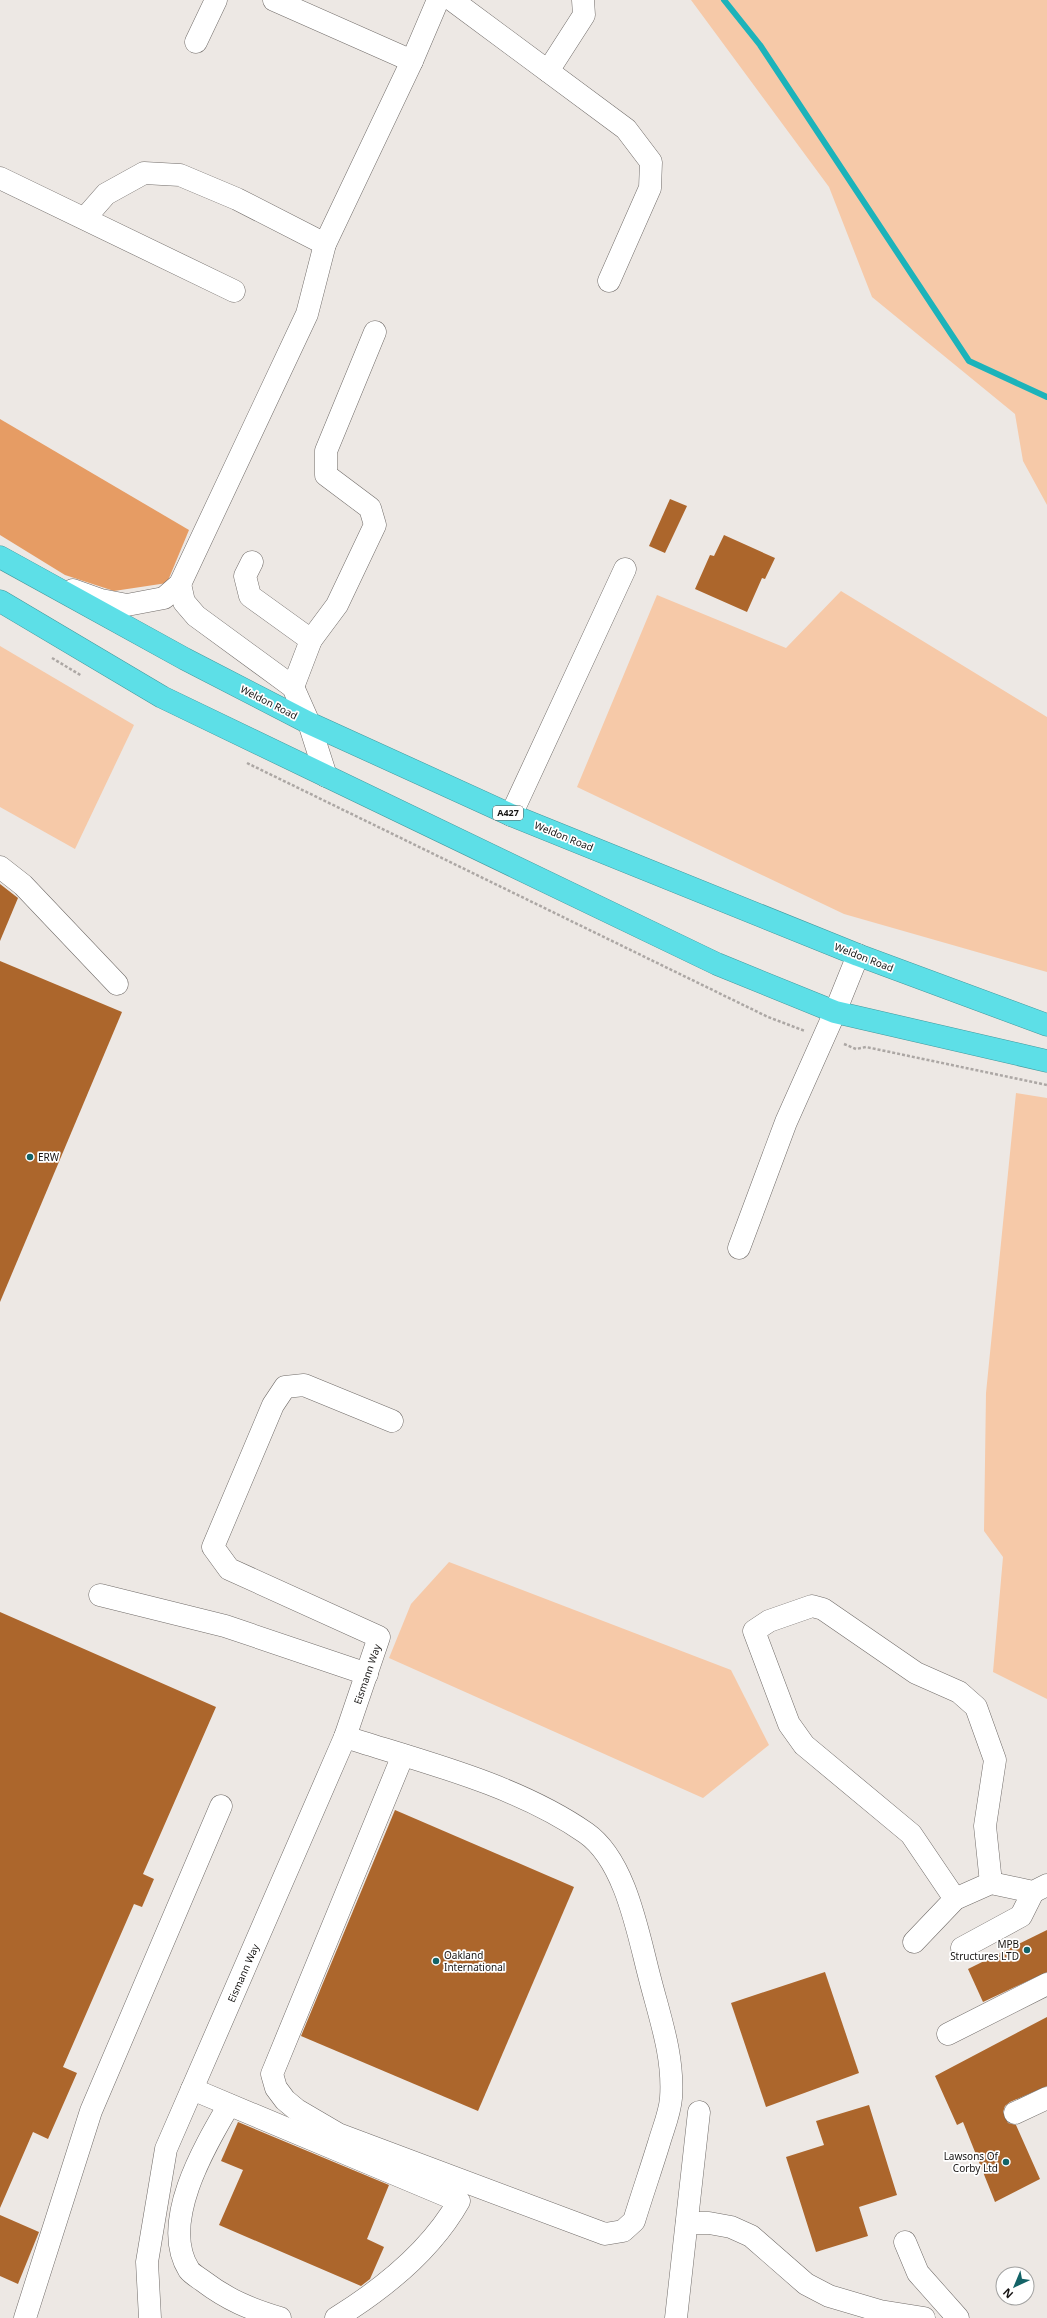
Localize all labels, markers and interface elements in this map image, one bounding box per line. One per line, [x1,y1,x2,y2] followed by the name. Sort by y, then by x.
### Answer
[238,682,300,722] street label: Weldon Road
[493,806,523,820] road number: A427
[532,818,596,854] street label: Weldon Road
[832,939,896,975] street label: Weldon Road
[38,1150,60,1164] place label: ERW
[25,1152,35,1162] marker: ERW
[350,1641,384,1706] street label: Eismann Way
[950,1937,1019,1963] place label: MPB Structures LTD
[224,1941,263,2004] street label: Eismann Way
[1022,1945,1032,1955] marker: MPB Structures LTD
[444,1948,505,1974] place label: Oakland International
[431,1956,441,1966] marker: Oakland International
[944,2149,999,2175] place label: Lawsons Of Corby Ltd
[1001,2157,1011,2167] marker: Lawsons Of Corby Ltd
[995,2266,1035,2306] north arrow
[999,2285,1016,2302] text: N

